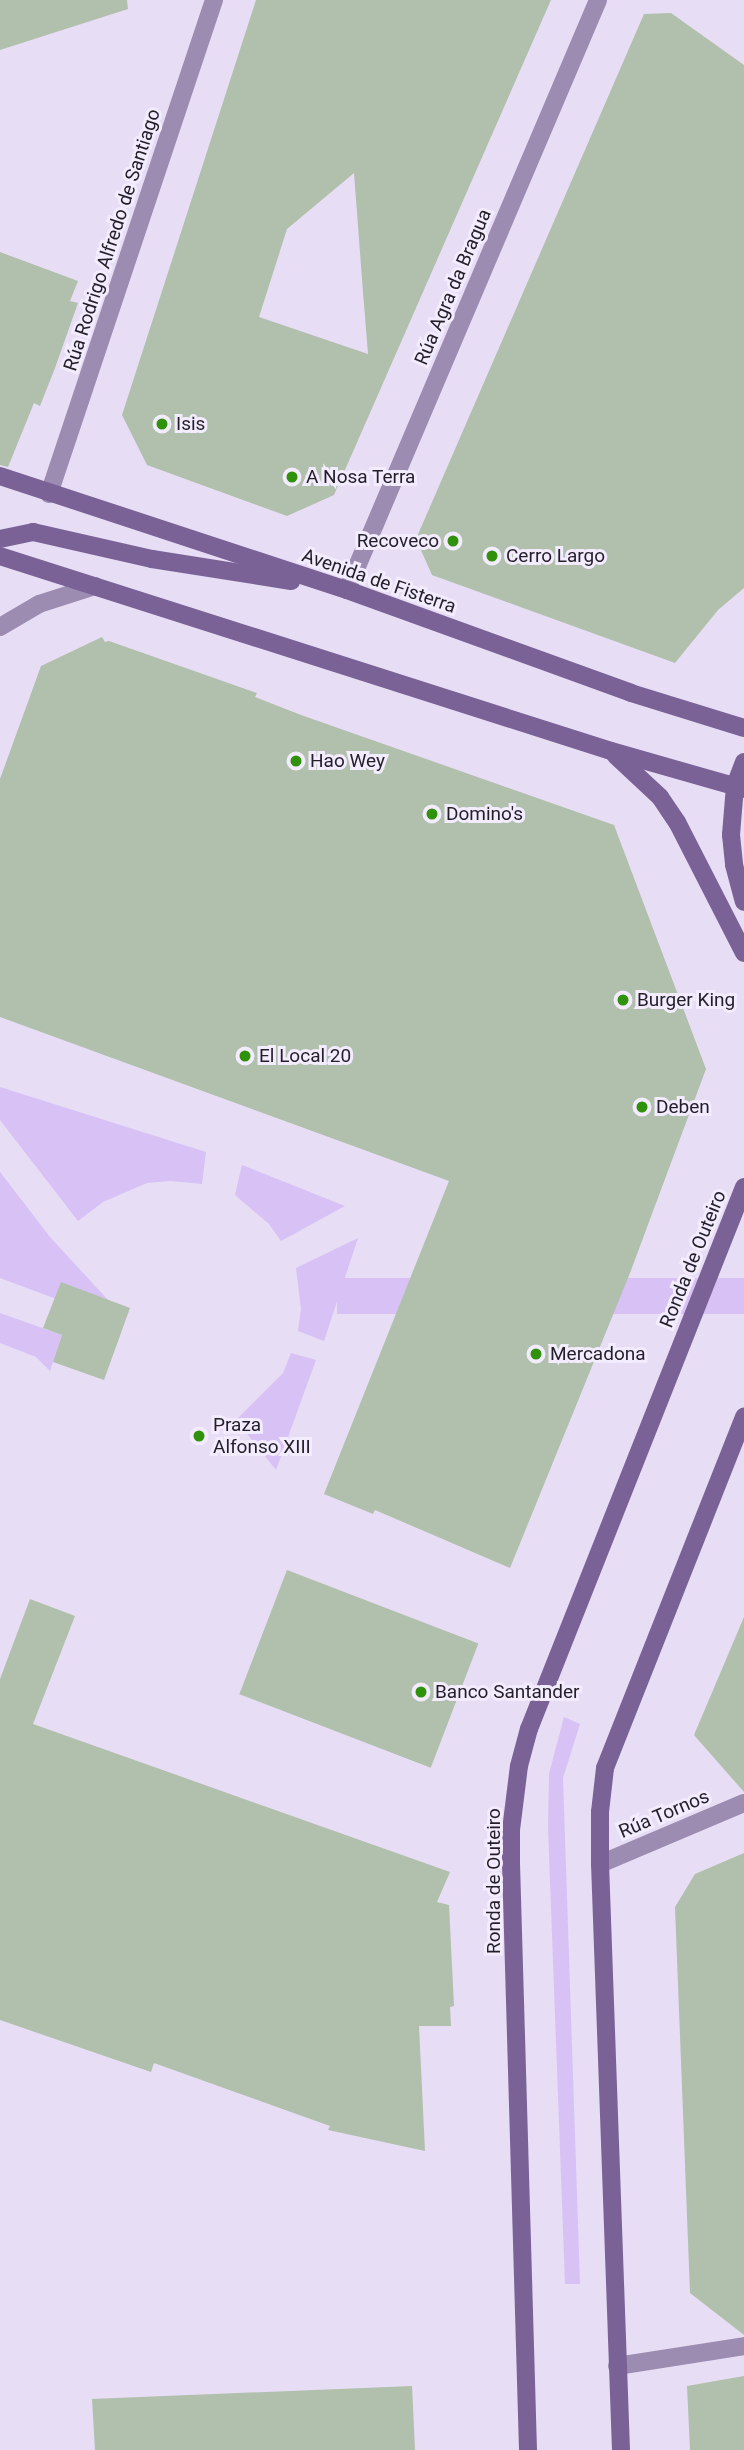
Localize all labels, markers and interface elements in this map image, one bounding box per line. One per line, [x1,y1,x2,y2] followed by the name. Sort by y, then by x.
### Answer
[59,106,165,374] street label: Rúa Rodrigo Alfredo de Santiago
[410,206,496,368] street label: Rúa Agra da Bragua
[176,413,205,435] place label: Isis
[154,416,170,432] marker: Isis
[306,466,416,488] place label: A Nosa Terra
[284,469,300,485] marker: A Nosa Terra
[357,530,439,552] place label: Recoveco
[445,533,461,549] marker: Recoveco
[299,544,459,618] street label: Avenida de Fisterra
[506,545,605,567] place label: Cerro Largo
[484,548,500,564] marker: Cerro Largo
[310,750,385,772] place label: Hao Wey
[288,753,304,769] marker: Hao Wey
[446,803,523,825] place label: Domino's
[424,806,440,822] marker: Domino's
[637,989,735,1011] place label: Burger King
[615,992,631,1008] marker: Burger King
[259,1045,351,1067] place label: El Local 20
[237,1048,253,1064] marker: El Local 20
[656,1096,710,1118] place label: Deben
[634,1099,650,1115] marker: Deben
[655,1187,731,1331] street label: Ronda de Outeiro
[550,1343,646,1365] place label: Mercadona
[528,1346,544,1362] marker: Mercadona
[213,1414,311,1458] place label: Praza Alfonso XIII
[191,1428,207,1444] marker: Praza Alfonso XIII
[435,1681,580,1703] place label: Banco Santander
[413,1684,429,1700] marker: Banco Santander
[615,1785,713,1843] street label: Rúa Tornos
[483,1808,505,1954] street label: Ronda de Outeiro

